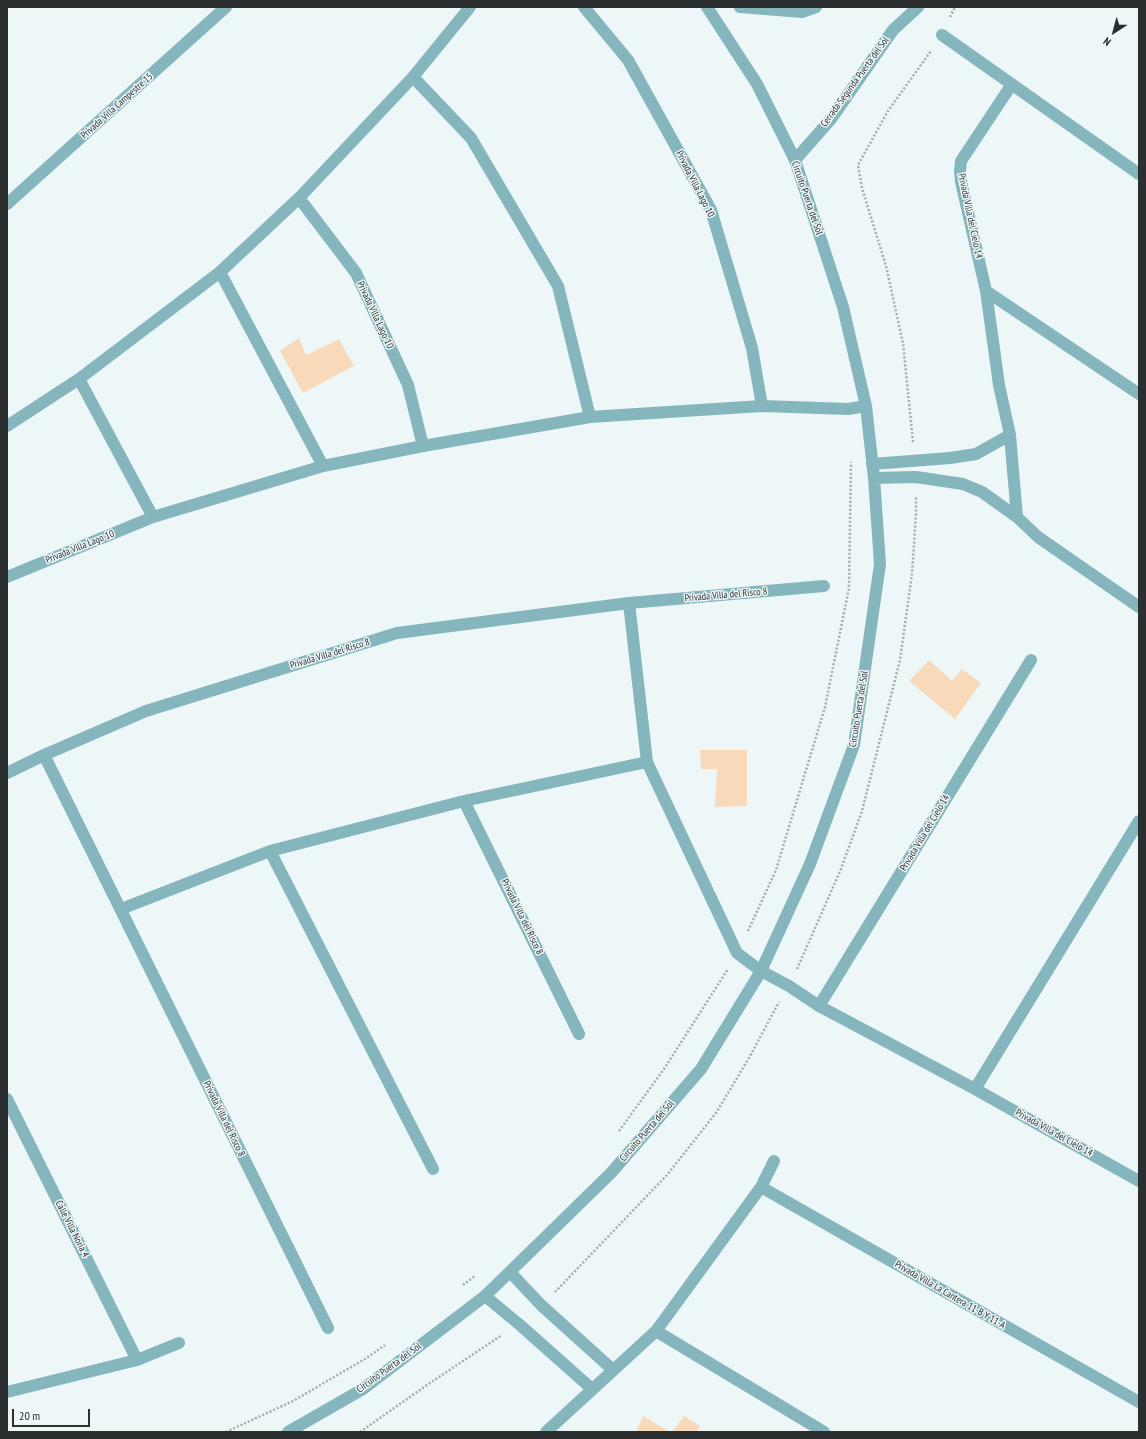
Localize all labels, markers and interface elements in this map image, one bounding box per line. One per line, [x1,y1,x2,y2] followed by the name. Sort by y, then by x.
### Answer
[1094,12,1134,52] north arrow
[1100,34,1113,49] text: N
[818,35,892,129] street label: Cerrada Segunda Puerta del Sol
[79,71,155,141] street label: Privada Villa Campestre 15
[673,149,717,219] street label: Privada Villa Lago 10
[789,160,825,236] street label: Circuito Puerta del Sol
[955,172,985,260] street label: Privada Villa del Cielo 14
[354,279,396,351] street label: Privada Villa Lago 10
[44,528,116,566] street label: Privada Villa Lago 10
[684,585,768,605] street label: Privada Villa del Risco 8
[289,636,371,672] street label: Privada Villa del Risco 8
[847,670,871,748] street label: Circuito Puerta del Sol
[898,793,952,873] street label: Privada Villa del Cielo 14
[498,877,546,957] street label: Privada Villa del Risco 8
[200,1079,248,1159] street label: Privada Villa del Risco 8
[617,1098,677,1164] street label: Circuito Puerta del Sol
[1013,1107,1095,1159] street label: Privada Villa del Cielo 14
[53,1199,91,1259] street label: Calle Villa Noria 4
[893,1258,1007,1332] street label: Privada Villa La Cantera 11-B Y 11-A
[354,1340,424,1396] street label: Circuito Puerta del Sol
[14,1401,92,1427] scale bar
[19,1408,40,1423] text: 20 m

